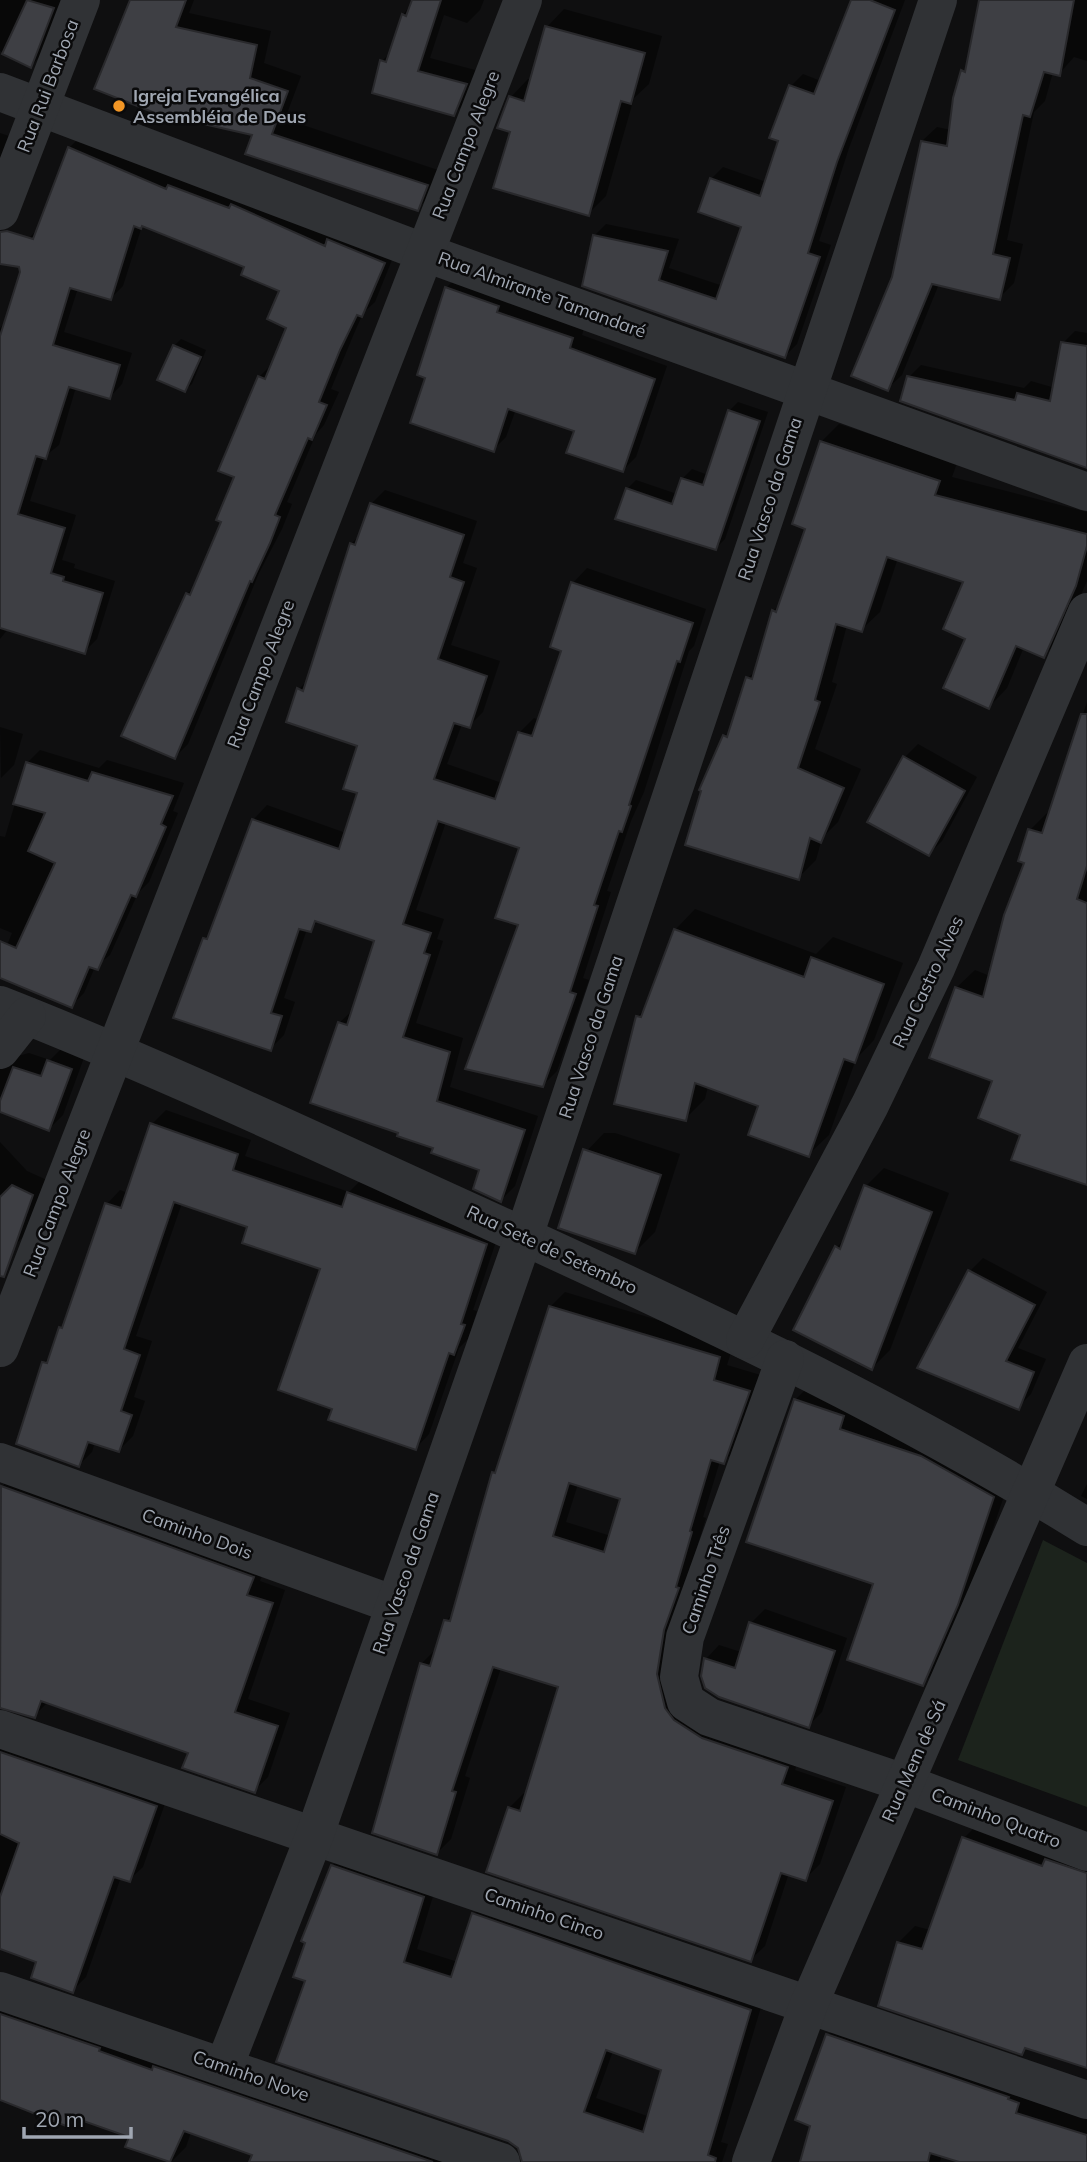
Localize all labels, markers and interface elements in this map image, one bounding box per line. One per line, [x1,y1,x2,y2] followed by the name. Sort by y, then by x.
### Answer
[12,16,83,156] street label: Rua Rui Barbosa
[427,67,504,222] street label: Rua Campo Alegre
[133,84,306,128] place label: Igreja Evangélica Assembléia de Deus
[111,98,127,114] marker: Igreja Evangélica Assembléia de Deus
[435,246,649,343] street label: Rua Almirante Tamandaré
[732,414,807,583] street label: Rua Vasco da Gama
[222,596,299,751] street label: Rua Campo Alegre
[887,912,968,1052] street label: Rua Castro Alves
[553,952,628,1121] street label: Rua Vasco da Gama
[18,1125,95,1280] street label: Rua Campo Alegre
[463,1200,641,1299] street label: Rua Sete de Setembro
[367,1489,444,1657] street label: Rua Vasco da Gama
[139,1503,256,1564] street label: Caminho Dois
[676,1522,735,1637] street label: Caminho Três
[876,1696,951,1825] street label: Rua Mem de Sá
[928,1782,1064,1853] street label: Caminho Quatro
[481,1882,607,1945] street label: Caminho Cinco
[190,2045,312,2106] street label: Caminho Nove
[24,2096,131,2140] scale bar
[35,2106,84,2132] text: 20 m

